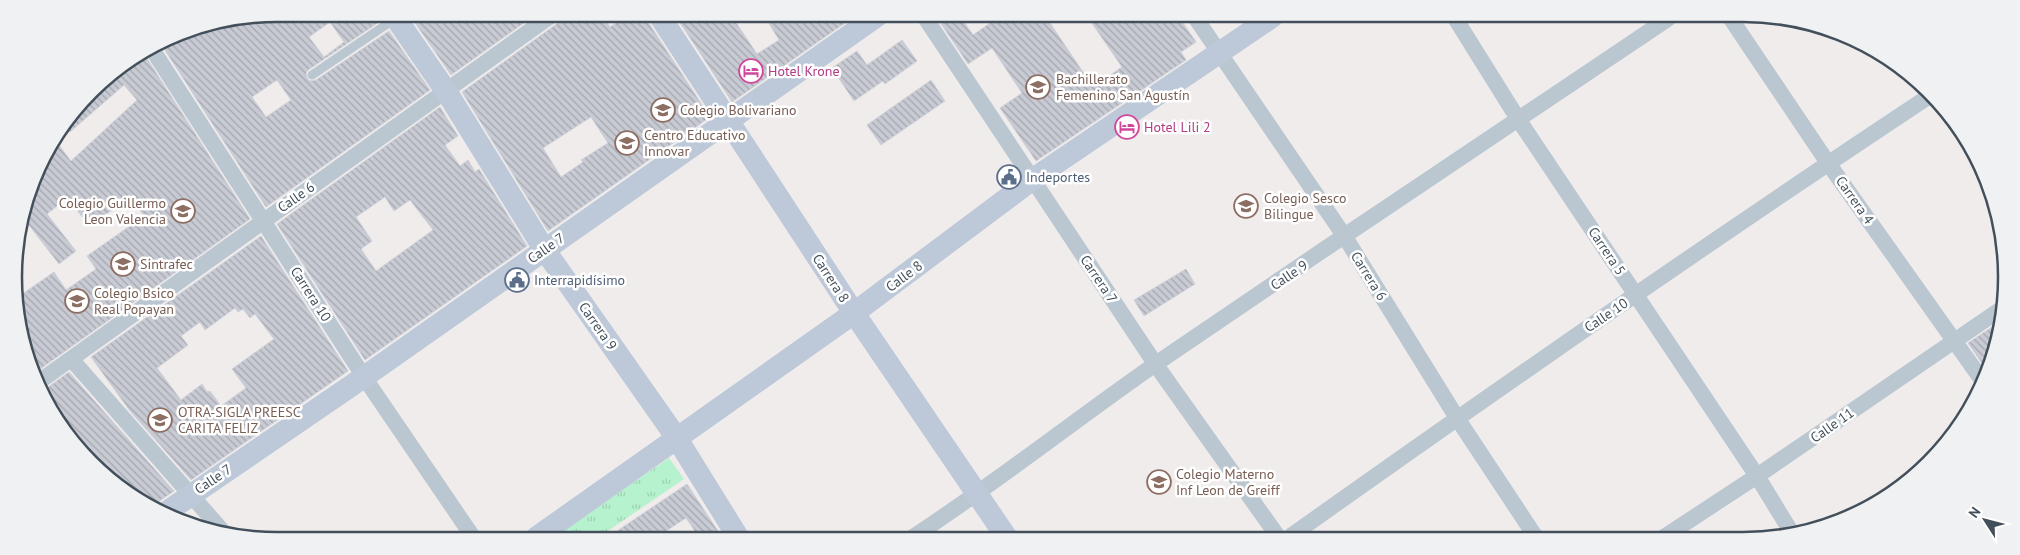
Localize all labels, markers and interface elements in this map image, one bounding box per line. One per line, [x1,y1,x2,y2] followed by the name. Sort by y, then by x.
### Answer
[738,58,764,84] hotel icon: Hotel Krone
[768,62,840,80] place label: Hotel Krone
[1056,70,1190,104] place label: Bachillerato Femenino San Agustín
[1025,74,1051,100] school or university icon: Bachillerato Femenino San Agustín
[650,97,676,123] school or university icon: Colegio Bolivariano
[680,101,796,119] place label: Colegio Bolivariano
[1114,114,1140,140] hotel icon: Hotel Lili 2
[1144,118,1211,136] place label: Hotel Lili 2
[644,126,745,160] place label: Centro Educativo Innovar
[614,130,640,156] school or university icon: Centro Educativo Innovar
[996,164,1022,190] public building icon: Indeportes
[1026,168,1090,186] place label: Indeportes
[1832,173,1878,228] street label: Carrera 4
[274,178,318,216] street label: Calle 6
[1264,189,1347,223] place label: Colegio Sesco Bilingue
[1233,193,1259,219] school or university icon: Colegio Sesco Bilingue
[59,194,166,228] place label: Colegio Guillermo Leon Valencia
[170,198,196,224] school or university icon: Colegio Guillermo Leon Valencia
[1584,223,1630,279] street label: Carrera 5
[524,229,568,267] street label: Calle 7
[1347,248,1391,304] street label: Carrera 6
[809,250,853,306] street label: Carrera 8
[110,251,136,277] school or university icon: Sintrafec
[1076,251,1122,307] street label: Carrera 7
[140,255,193,273] place label: Sintrafec
[882,256,926,296] street label: Calle 8
[1267,256,1311,294] street label: Calle 9
[287,263,336,325] street label: Carrera 10
[504,267,530,293] public building icon: Interrapidísimo
[534,271,625,289] place label: Interrapidísimo
[94,284,174,318] place label: Colegio Bsico Real Popayan
[64,288,90,314] school or university icon: Colegio Bsico Real Popayan
[1581,294,1632,336] street label: Calle 10
[575,299,621,353] street label: Carrera 9
[178,403,301,437] place label: OTRA-SIGLA PREESC CARITA FELIZ
[1807,404,1857,446] street label: Calle 11
[147,407,173,433] school or university icon: OTRA-SIGLA PREESC CARITA FELIZ
[191,460,235,498] street label: Calle 7
[1176,465,1280,499] place label: Colegio Materno Inf Leon de Greiff
[1146,469,1172,495] school or university icon: Colegio Materno Inf Leon de Greiff
[1960,495,2010,545] north arrow
[1964,503,1984,521] text: N

